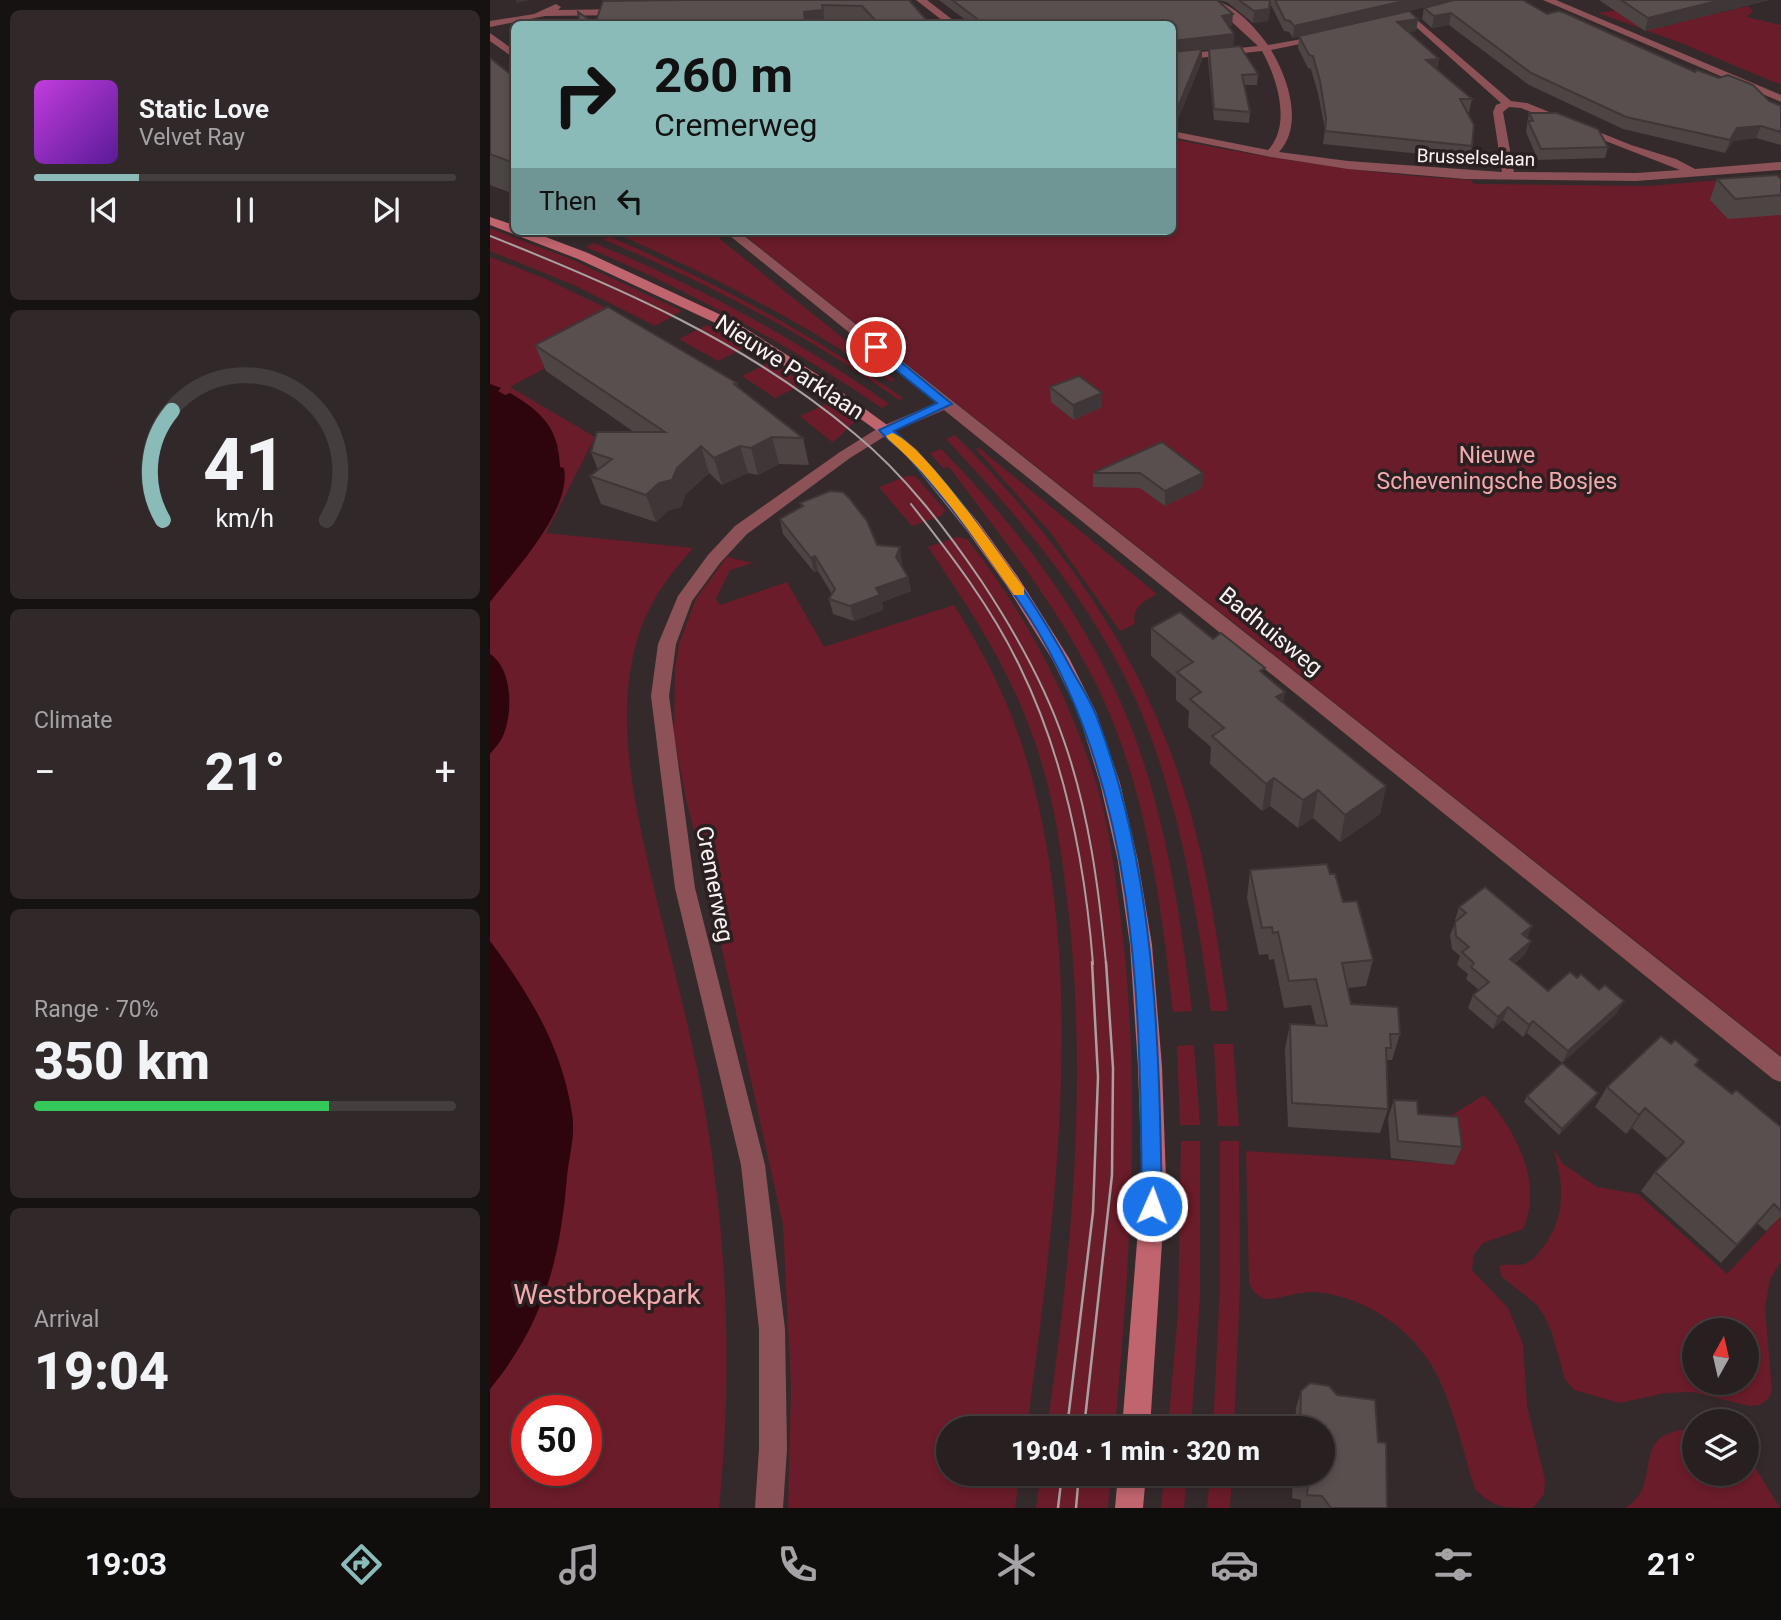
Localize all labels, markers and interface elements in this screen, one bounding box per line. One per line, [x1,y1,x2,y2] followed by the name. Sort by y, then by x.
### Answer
[654,47,793,104] text: 260 m
[539,49,630,140] icon: right
[139,94,269,124] text: Static Love
[654,106,817,144] text: Cremerweg
[139,124,245,151] text: Velvet Ray
[1416,144,1536,171] street label: Brusselselaan
[611,182,649,220] icon: left
[539,186,597,216] text: Then
[85,191,123,229] icon: previous
[226,191,264,229] icon: pause
[367,191,405,229] icon: next
[710,309,869,426] street label: Nieuwe Parklaan
[846,317,906,377] pin
[857,328,895,366] icon: arrive
[203,423,287,509] text: 41
[1377,442,1617,495] park label: Nieuwe Scheveningsche Bosjes
[216,504,274,533] text: km/h
[1214,582,1328,681] street label: Badhuisweg
[34,707,113,734] text: Climate
[205,742,285,803] text: 21°
[34,750,56,794] text: −
[434,750,456,794] text: +
[690,824,739,944] street label: Cremerweg
[34,996,159,1023] text: Range · 70%
[34,1031,210,1092] text: 350 km
[1115,1169,1189,1243] position arrow
[513,1278,702,1311] park label: Westbroekpark
[34,1306,99,1333] text: Arrival
[1682,1318,1759,1395] north arrow
[1682,1318,1759,1486] map controls
[34,1341,169,1402] text: 19:04
[511,1395,602,1486] speed limit sign: 50
[1682,1409,1759,1486] button: layers
[1011,1436,1260,1466] text: 19:04 · 1 min · 320 m
[337,1540,386,1589] icon: directions
[555,1540,604,1589] icon: music
[773,1540,822,1589] icon: phone
[992,1540,1041,1589] icon: climate
[1210,1540,1259,1589] icon: car
[1429,1540,1478,1589] icon: filters
[85,1545,167,1583] text: 19:03
[1647,1545,1696,1583] text: 21°

